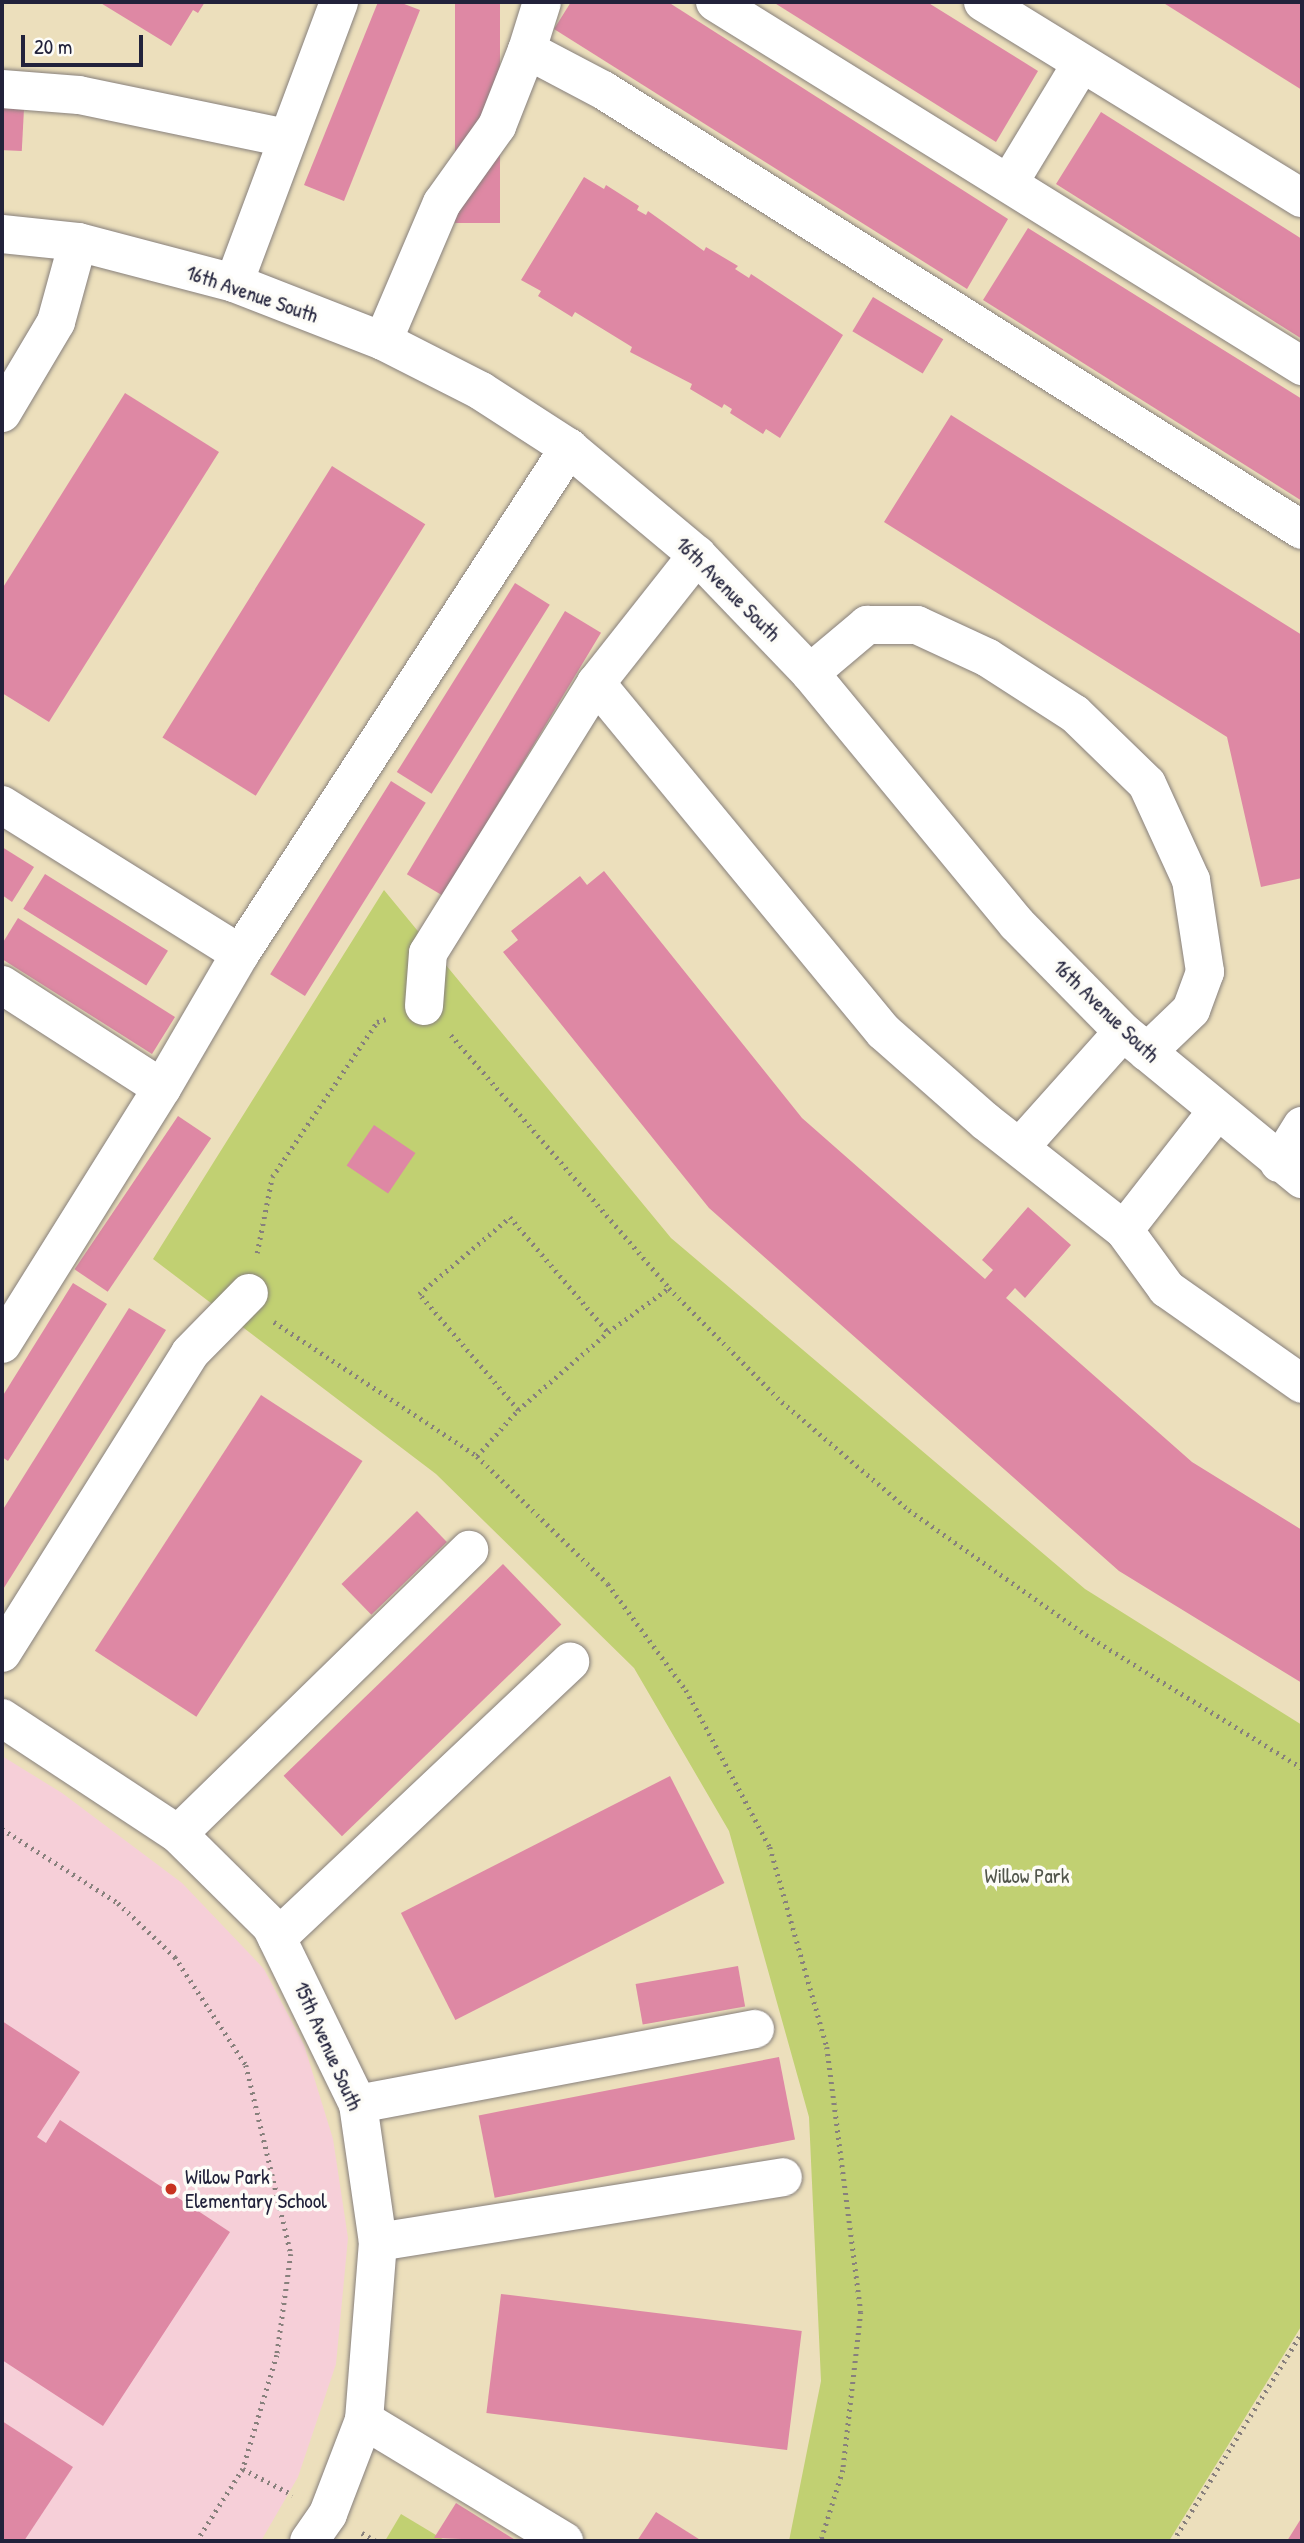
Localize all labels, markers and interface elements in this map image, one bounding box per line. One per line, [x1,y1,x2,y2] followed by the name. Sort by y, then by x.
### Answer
[24,21,147,65] scale bar
[34,32,72,61] text: 20 m
[183,260,321,328] street label: 16th Avenue South
[670,531,786,647] street label: 16th Avenue South
[1048,954,1164,1068] street label: 16th Avenue South
[985,1863,1069,1889] park label: Willow Park
[288,1978,368,2114] street label: 15th Avenue South
[185,2164,327,2214] place label: Willow Park Elementary School
[163,2181,179,2197] marker: Willow Park Elementary School

